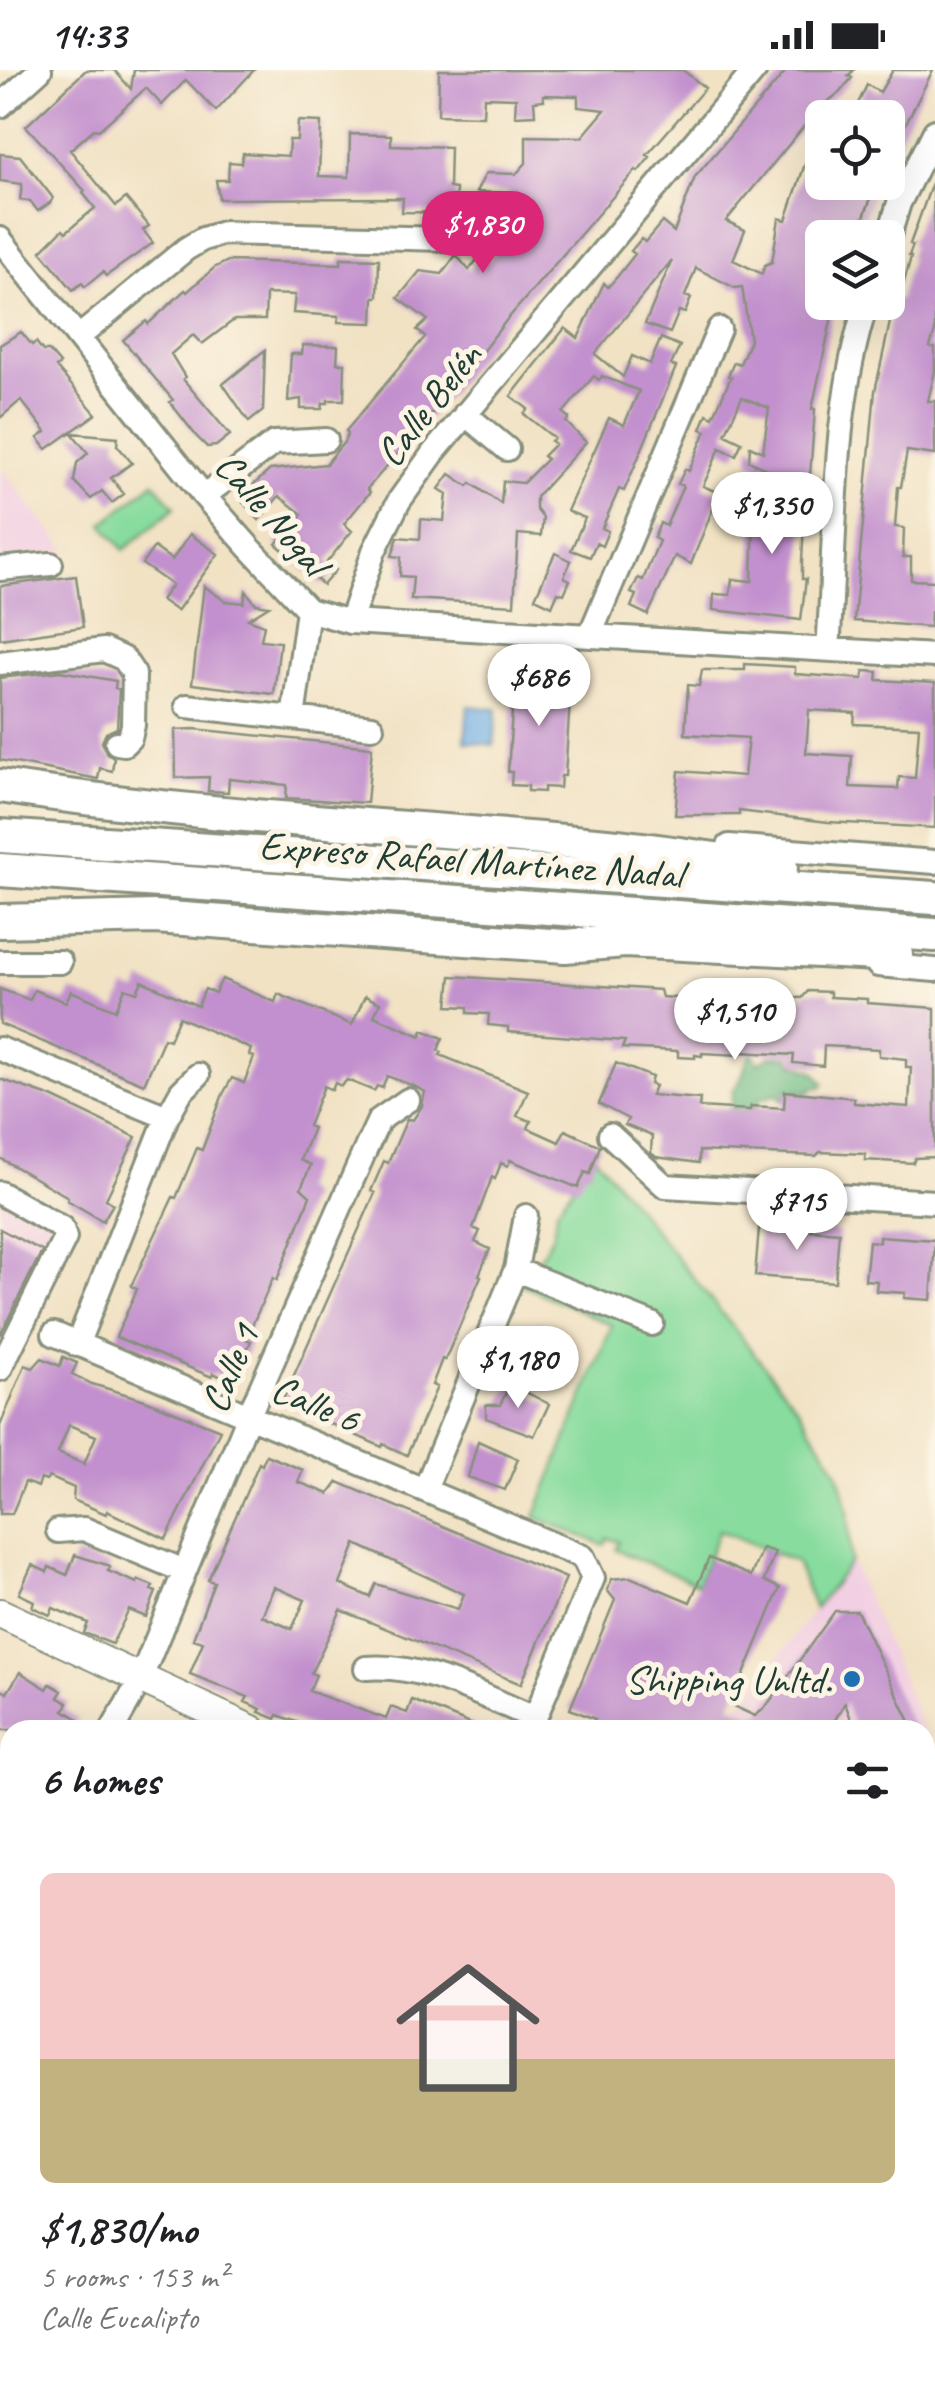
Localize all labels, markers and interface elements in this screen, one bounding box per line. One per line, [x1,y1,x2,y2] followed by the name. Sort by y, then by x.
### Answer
[50,12,126,59] text: 14:33
[805,100,905,320] map controls
[805,100,905,200] button: locate
[402,191,564,276] pin: $1,830
[444,203,522,244] text: $1,830
[805,220,905,320] button: layers
[365,332,493,477] street label: Calle Belén
[204,441,343,591] street label: Calle Nogal
[691,472,853,557] pin: $1,350
[733,484,811,525] text: $1,350
[480,644,598,729] pin: $686
[510,656,568,697] text: $686
[258,820,691,900] street label: Expreso Rafael Martínez Nadal
[654,978,816,1063] pin: $1,510
[696,990,774,1031] text: $1,510
[738,1168,856,1253] pin: $715
[769,1180,825,1221] text: $715
[189,1315,271,1420] street label: Calle 1
[437,1326,599,1411] pin: $1,180
[479,1338,557,1379] text: $1,180
[264,1363,368,1445] street label: Calle 6
[625,1655,832,1705] place label: Shipping Unltd.
[841,1668,863,1690] marker: Shipping Unltd.
[840,1753,895,1808] icon: filters
[40,1754,159,1807] text: 6 homes
[378,1938,558,2118] icon: home
[40,2203,197,2256] text: $1,830/mo
[40,2256,227,2297] text: 5 rooms · 153 m²
[40,2297,198,2338] text: Calle Eucalipto

